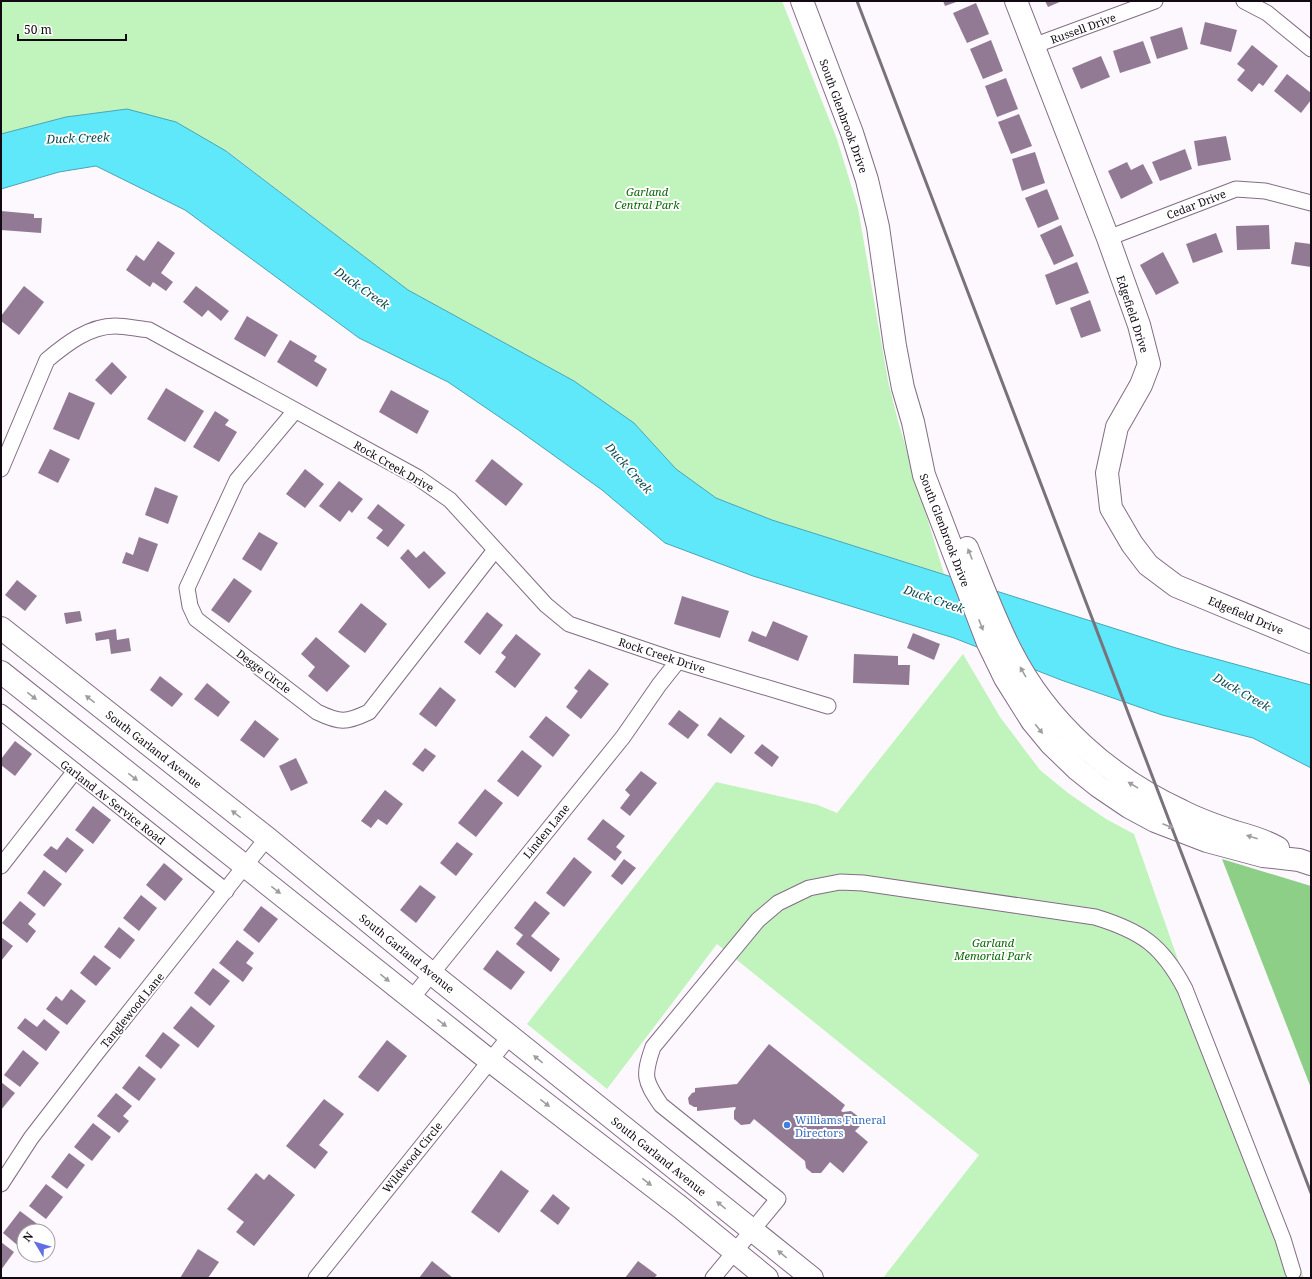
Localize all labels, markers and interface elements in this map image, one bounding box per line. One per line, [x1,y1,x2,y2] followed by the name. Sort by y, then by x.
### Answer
[1048,9,1118,47] street label: Russell Drive
[18,16,126,42] scale bar
[24,21,52,38] text: 50 m
[816,57,872,175] street label: South Glenbrook Drive
[45,128,111,148] water label: Duck Creek
[614,184,680,212] park label: Garland Central Park
[1164,186,1228,222] street label: Cedar Drive
[330,262,394,314] water label: Duck Creek
[1113,273,1153,355] street label: Edgefield Drive
[351,437,437,495] street label: Rock Creek Drive
[601,438,657,498] water label: Duck Creek
[916,471,974,589] street label: South Glenbrook Drive
[967,548,973,559] one-way arrow
[900,580,968,618] water label: Duck Creek
[1206,592,1286,638] street label: Edgefield Drive
[979,620,985,632] one-way arrow
[617,634,707,676] street label: Rock Creek Drive
[234,646,294,697] street label: Degge Circle
[1020,666,1027,678] one-way arrow
[1209,668,1275,716] water label: Duck Creek
[26,692,37,701] one-way arrow
[85,694,96,703] one-way arrow
[103,707,205,791] street label: South Garland Avenue
[1034,724,1043,735] one-way arrow
[57,756,169,848] street label: Garland Av Service Road
[128,773,139,781] one-way arrow
[1127,781,1139,788] one-way arrow
[519,801,573,861] street label: Linden Lane
[231,810,242,818] one-way arrow
[1163,823,1174,829] one-way arrow
[1245,834,1257,840] one-way arrow
[270,886,281,895] one-way arrow
[356,910,458,996] street label: South Garland Avenue
[953,935,1033,963] park label: Garland Memorial Park
[97,969,167,1051] street label: Tanglewood Lane
[380,973,391,982] one-way arrow
[437,1018,448,1027] one-way arrow
[532,1054,543,1063] one-way arrow
[539,1099,550,1107] one-way arrow
[795,1112,886,1140] place label: Williams Funeral Directors
[608,1113,710,1199] street label: South Garland Avenue
[379,1118,445,1196] street label: Wildwood Circle
[782,1120,792,1130] marker: Williams Funeral Directors
[642,1178,653,1187] one-way arrow
[716,1201,727,1210] one-way arrow
[16,1223,56,1263] north arrow
[19,1228,37,1245] text: N
[776,1249,787,1258] one-way arrow

